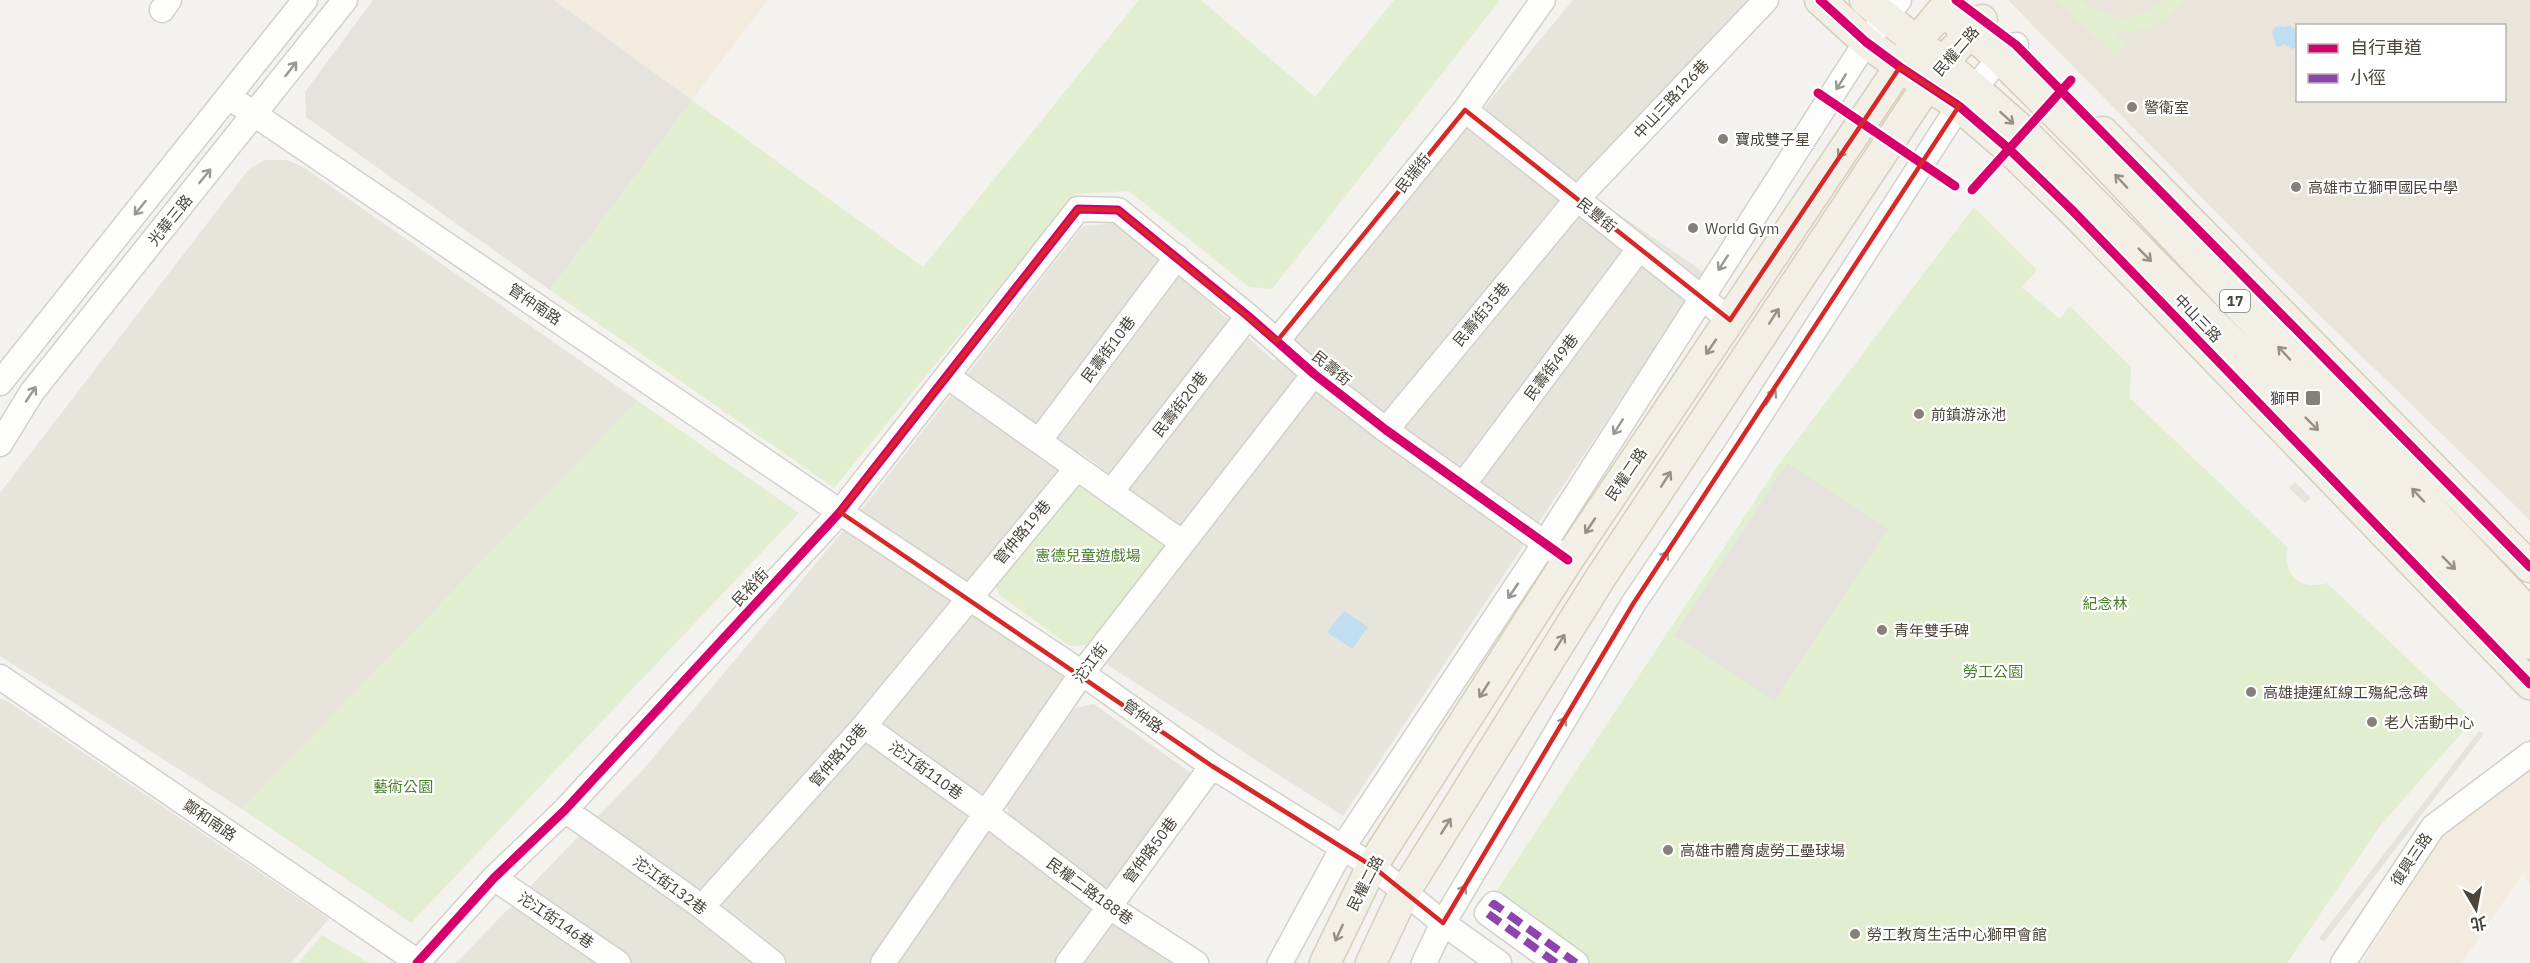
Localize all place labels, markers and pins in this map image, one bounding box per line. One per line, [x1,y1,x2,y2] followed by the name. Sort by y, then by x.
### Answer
[2144,98,2189,117] place label: 警衛室
[2125,100,2139,114] marker: 警衛室
[1735,130,1810,149] place label: 寶成雙子星
[1716,132,1730,146] marker: 寶成雙子星
[2308,178,2458,197] place label: 高雄市立獅甲國民中學
[2289,180,2303,194] marker: 高雄市立獅甲國民中學
[1705,219,1779,238] place label: World Gym
[1686,221,1700,235] marker: World Gym
[2270,389,2300,408] place label: 獅甲
[2304,389,2322,407] marker: 獅甲
[1931,405,2006,424] place label: 前鎮游泳池
[1912,407,1926,421] marker: 前鎮游泳池
[1894,621,1969,640] place label: 青年雙手碑
[1875,623,1889,637] marker: 青年雙手碑
[2263,683,2428,702] place label: 高雄捷運紅線工殤紀念碑
[2244,685,2258,699] marker: 高雄捷運紅線工殤紀念碑
[2384,713,2474,732] place label: 老人活動中心
[2365,715,2379,729] marker: 老人活動中心
[1680,841,1845,860] place label: 高雄市體育處勞工壘球場
[1661,843,1675,857] marker: 高雄市體育處勞工壘球場
[1867,925,2047,944] place label: 勞工教育生活中心獅甲會館
[1848,927,1862,941] marker: 勞工教育生活中心獅甲會館

